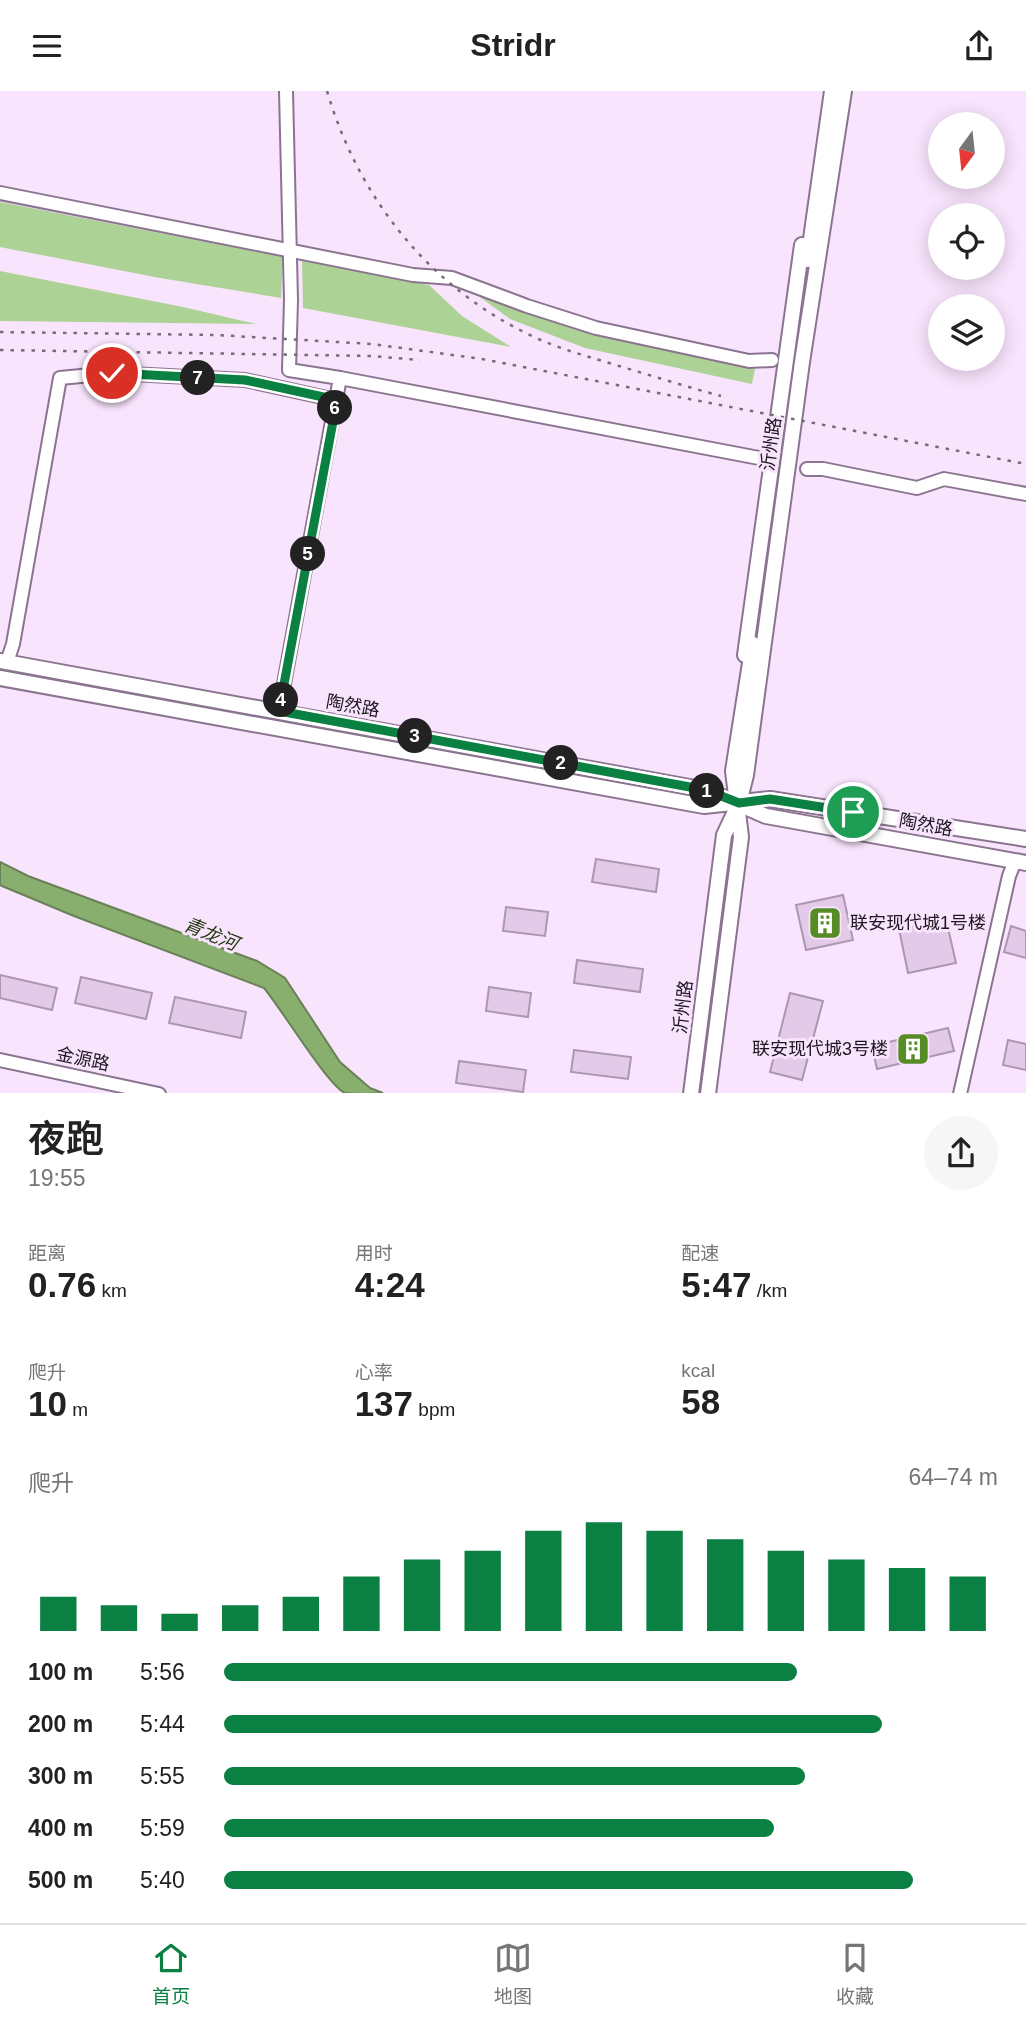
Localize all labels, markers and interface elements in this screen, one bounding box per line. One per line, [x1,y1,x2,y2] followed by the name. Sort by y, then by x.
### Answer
[28,27,66,65] icon: menu
[470,27,556,63] text: Stridr
[960,27,998,65] icon: share
[928,112,1004,189] north arrow
[928,112,1005,371] map controls
[928,203,1005,280] button: locate
[928,294,1005,371] button: layers
[82,343,142,403] pin
[93,354,131,392] icon: check
[180,361,216,395] pin: 7
[192,367,203,388] text: 7
[318,391,352,425] pin: 6
[329,397,340,418] text: 6
[757,416,785,472] street label: 沂州路
[290,537,326,571] pin: 5
[302,543,313,564] text: 5
[264,683,298,717] pin: 4
[275,689,286,710] text: 4
[325,691,381,721] street label: 陶然路
[398,719,432,753] pin: 3
[409,725,420,746] text: 3
[544,745,578,781] pin: 2
[555,752,566,773] text: 2
[690,773,724,809] pin: 1
[701,780,712,801] text: 1
[823,782,883,842] pin
[834,793,872,831] icon: arrive
[898,810,954,840] street label: 陶然路
[806,904,844,942] building icon: 联安现代城1号楼
[850,913,986,933] place label: 联安现代城1号楼
[181,914,245,956] water label: 青龙河
[670,979,696,1035] street label: 沂州路
[894,1030,932,1068] building icon: 联安现代城3号楼
[752,1039,888,1059] place label: 联安现代城3号楼
[55,1044,111,1074] street label: 金源路
[924,1116,998,1190] button: share
[28,1118,104,1160] text: 夜跑
[28,1165,86,1191] text: 19:55
[28,1243,66,1264] text: 距离
[355,1243,393,1264] text: 用时
[681,1243,719,1264] text: 配速
[28,1265,96,1304] text: 0.76
[355,1265,425,1304] text: 4:24
[681,1265,751,1304] text: 5:47
[96,1280,127,1301] text: km
[751,1280,787,1301] text: /km
[681,1360,715,1381] text: kcal
[28,1362,66,1383] text: 爬升
[355,1362,393,1383] text: 心率
[681,1382,720,1421] text: 58
[28,1384,67,1423] text: 10
[355,1384,413,1423] text: 137
[67,1399,88,1420] text: m
[413,1399,455,1420] text: bpm
[908,1464,998,1490] text: 64–74 m
[28,1470,74,1496] text: 爬升
[28,1659,93,1685] text: 100 m
[140,1659,185,1685] text: 5:56
[28,1711,93,1737] text: 200 m
[140,1711,185,1737] text: 5:44
[28,1763,93,1789] text: 300 m
[140,1763,185,1789] text: 5:55
[28,1815,93,1841] text: 400 m
[140,1815,185,1841] text: 5:59
[28,1867,93,1893] text: 500 m
[140,1867,185,1893] text: 5:40
[152,1939,190,2008] tab: 首页
[494,1939,532,2008] tab: 地图
[836,1939,874,2008] tab: 收藏

